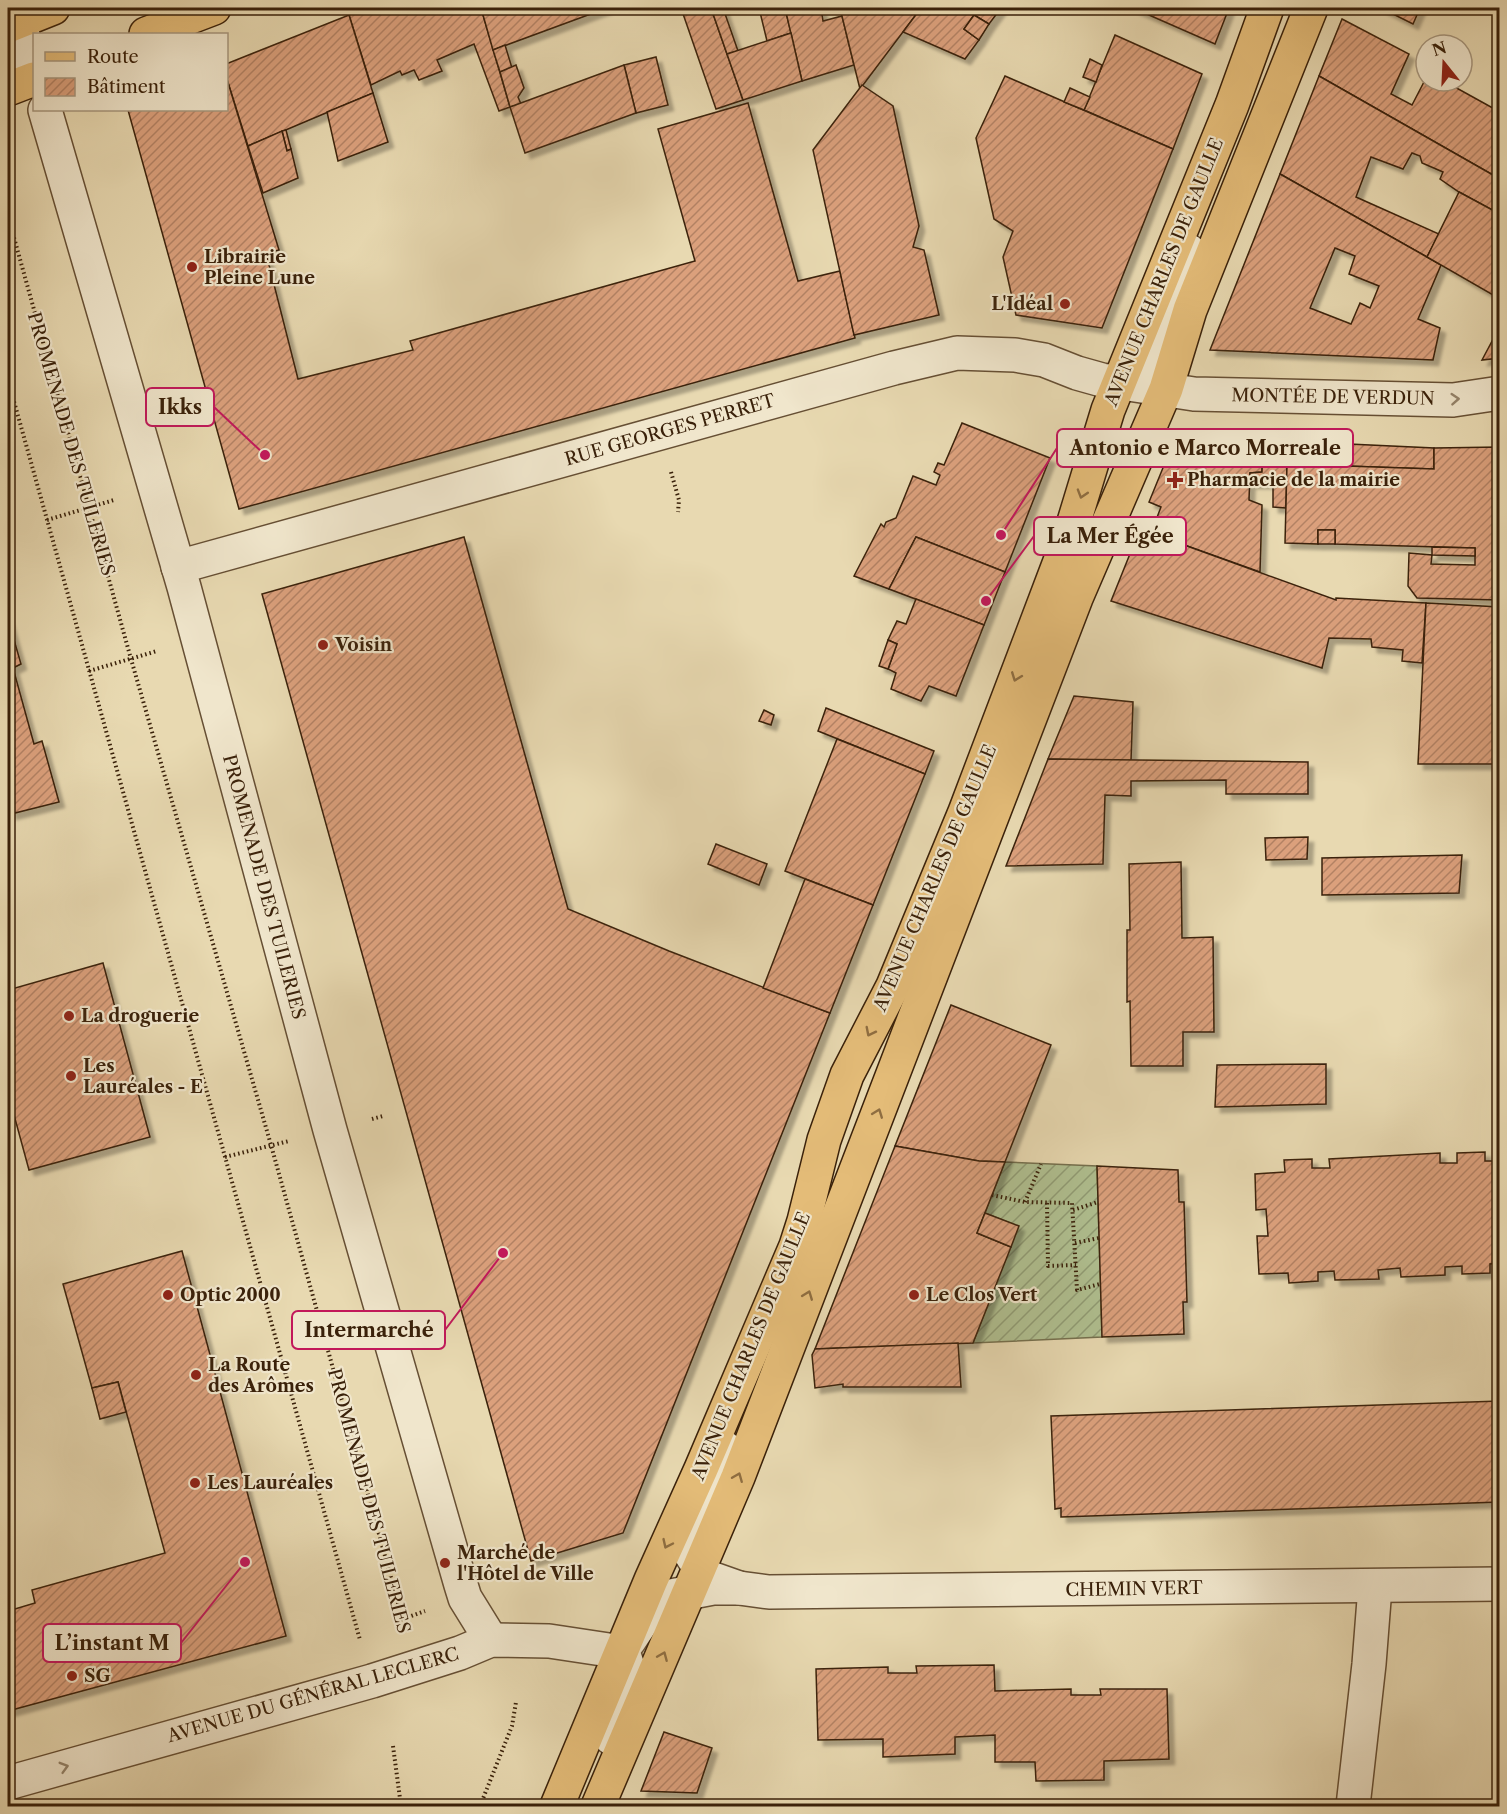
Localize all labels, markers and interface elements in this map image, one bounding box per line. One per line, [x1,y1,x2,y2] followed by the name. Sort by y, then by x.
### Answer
[33,33,228,111] legend
[1414,33,1474,93] north arrow
[1430,37,1449,60] text: N
[87,46,139,68] text: Route
[87,76,166,98] text: Bâtiment
[1100,135,1228,410] street label: AVENUE CHARLES DE GAULLE
[204,246,315,289] place label: Librairie Pleine Lune
[185,260,199,274] marker: Librairie Pleine Lune
[991,293,1053,315] place label: L'Idéal
[1058,297,1072,311] marker: L'Idéal
[23,310,119,578] street label: PROMENADE DES TUILERIES
[1231,383,1435,410] street label: MONTÉE DE VERDUN
[146,388,214,426] callout: Ikks
[562,389,778,471] street label: RUE GEORGES PERRET
[1450,393,1459,406] one-way arrow
[158,395,202,419] text: Ikks
[1057,429,1353,467] callout: Antonio e Marco Morreale
[1068,436,1341,460] text: Antonio e Marco Morreale
[1187,469,1400,491] place label: Pharmacie de la mairie
[1168,473,1182,487] marker: Pharmacie de la mairie
[1077,488,1089,499] one-way arrow
[1034,517,1186,555] callout: La Mer Égée
[1046,523,1174,548] text: La Mer Égée
[334,634,393,656] place label: Voisin
[316,638,330,652] marker: Voisin
[1011,671,1023,682] one-way arrow
[868,742,1001,1015] street label: AVENUE CHARLES DE GAULLE
[218,752,310,1022] street label: PROMENADE DES TUILERIES
[81,1005,200,1027] place label: La droguerie
[62,1009,76,1023] marker: La droguerie
[865,1025,877,1036] one-way arrow
[83,1055,203,1098] place label: Les Lauréales - E
[64,1069,78,1083] marker: Les Lauréales - E
[871,1108,883,1119] one-way arrow
[687,1209,815,1484] street label: AVENUE CHARLES DE GAULLE
[180,1284,281,1306] place label: Optic 2000
[926,1284,1038,1306] place label: Le Clos Vert
[161,1288,175,1302] marker: Optic 2000
[907,1288,921,1302] marker: Le Clos Vert
[801,1290,813,1301] one-way arrow
[292,1311,445,1349] callout: Intermarché
[304,1318,434,1342] text: Intermarché
[208,1354,314,1397] place label: La Route des Arômes
[323,1366,415,1636] street label: PROMENADE DES TUILERIES
[189,1368,203,1382] marker: La Route des Arômes
[207,1472,333,1494] place label: Les Lauréales
[731,1472,743,1483] one-way arrow
[188,1476,202,1490] marker: Les Lauréales
[662,1537,674,1548] one-way arrow
[457,1542,594,1585] place label: Marché de l'Hôtel de Ville
[438,1556,452,1570] marker: Marché de l'Hôtel de Ville
[1065,1577,1203,1601] street label: CHEMIN VERT
[43,1624,181,1662] callout: L’instant M
[55,1631,169,1655] text: L’instant M
[163,1642,461,1748] street label: AVENUE DU GÉNÉRAL LECLERC
[656,1652,668,1663] one-way arrow
[84,1665,111,1687] place label: SG
[65,1669,79,1683] marker: SG
[59,1762,69,1775] one-way arrow

